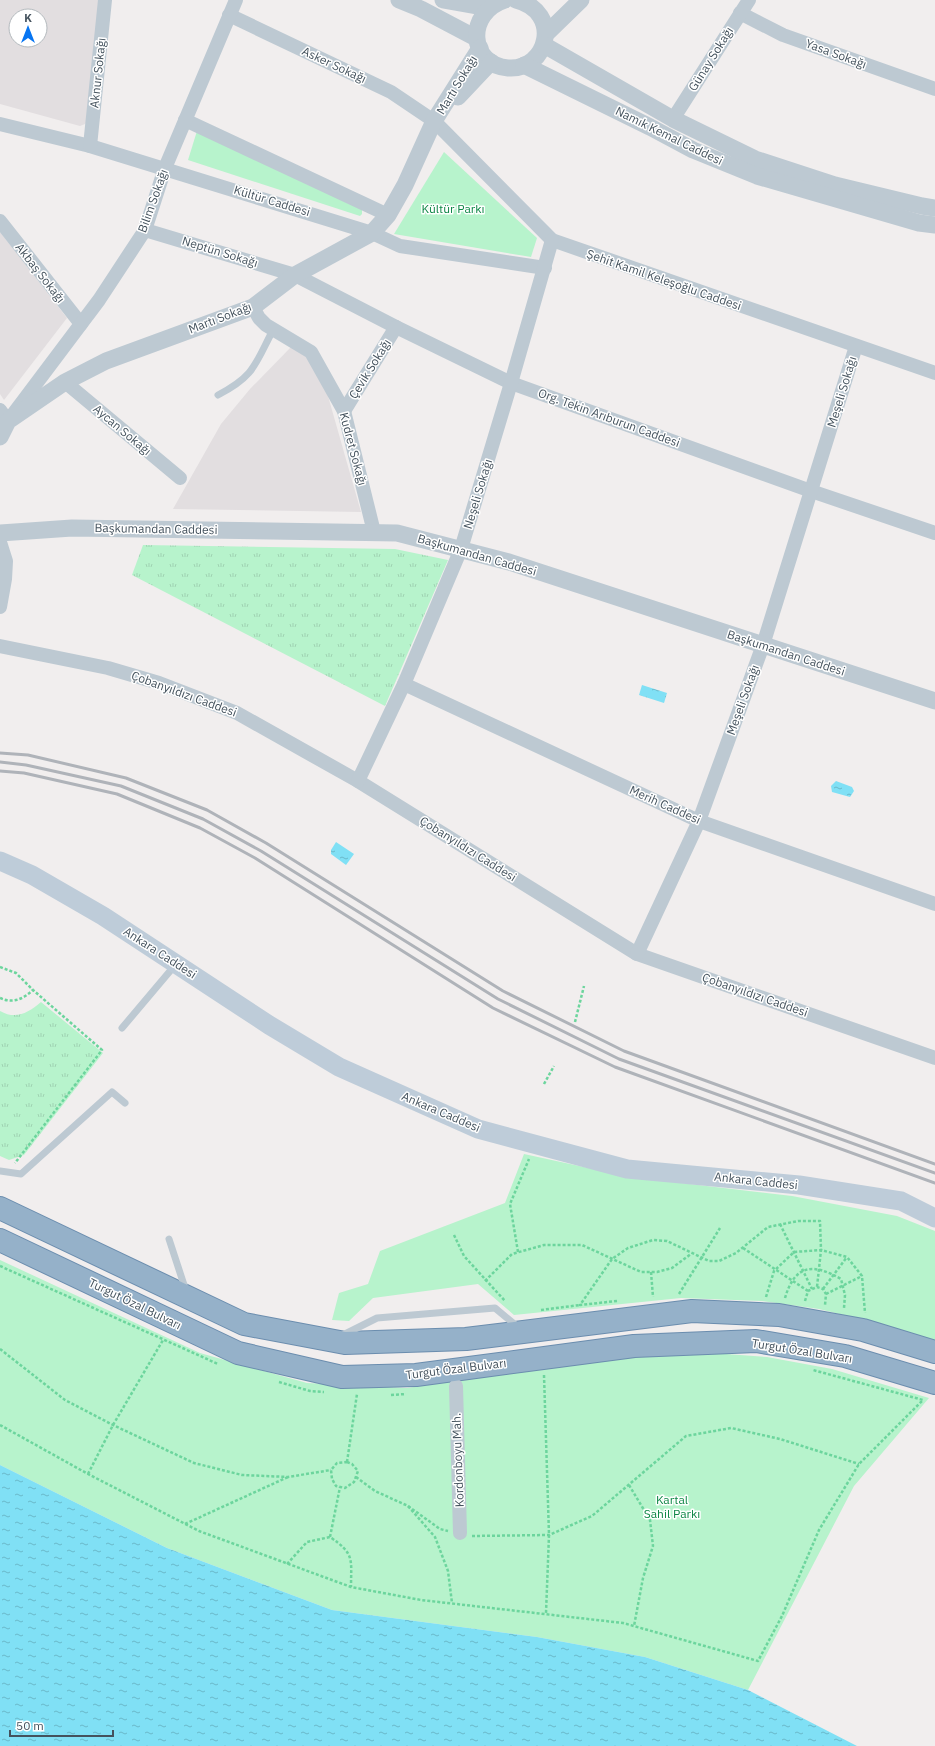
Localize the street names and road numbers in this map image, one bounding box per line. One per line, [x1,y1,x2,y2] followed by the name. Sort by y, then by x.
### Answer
[685,24,736,94] street label: Günay Sokağı
[804,36,869,71] street label: Yasa Sokağı
[86,37,109,109] street label: Aknur Sokağı
[300,43,369,86] street label: Asker Sokağı
[433,52,480,117] street label: Martı Sokağı
[613,103,725,168] street label: Namık Kemal Caddesi
[134,167,171,234] street label: Bilim Sokağı
[232,182,312,219] street label: Kültür Caddesi
[180,233,260,270] street label: Neptün Sokağı
[12,240,68,306] street label: Akbaş Sokağı
[585,246,743,313] street label: Şehit Kamil Keleşoğlu Caddesi
[186,299,253,336] street label: Martı Sokağı
[345,336,394,401] street label: Çevik Sokağı
[824,354,859,429] street label: Meşeli Sokağı
[536,385,682,450] street label: Org. Tekin Arıburun Caddesi
[90,401,154,458] street label: Aycan Sokağı
[337,411,370,487] street label: Kudret Sokağı
[460,457,495,531] street label: Neşeli Sokağı
[94,520,218,537] street label: Başkumandan Caddesi
[416,530,538,579] street label: Başkumandan Caddesi
[725,626,847,679] street label: Başkumandan Caddesi
[723,663,762,737] street label: Meşeli Sokağı
[129,667,239,720] street label: Çobanyıldızı Caddesi
[627,782,703,827] street label: Merih Caddesi
[417,813,519,884] street label: Çobanyıldızı Caddesi
[121,923,200,982] street label: Ankara Caddesi
[700,969,810,1020] street label: Çobanyıldızı Caddesi
[400,1088,483,1135] street label: Ankara Caddesi
[713,1169,799,1192] street label: Ankara Caddesi
[86,1275,184,1333] street label: Turgut Özal Bulvarı
[751,1335,853,1366] street label: Turgut Özal Bulvarı
[405,1355,507,1382] street label: Turgut Özal Bulvarı
[448,1413,467,1507] street label: Kordonboyu Mah.

